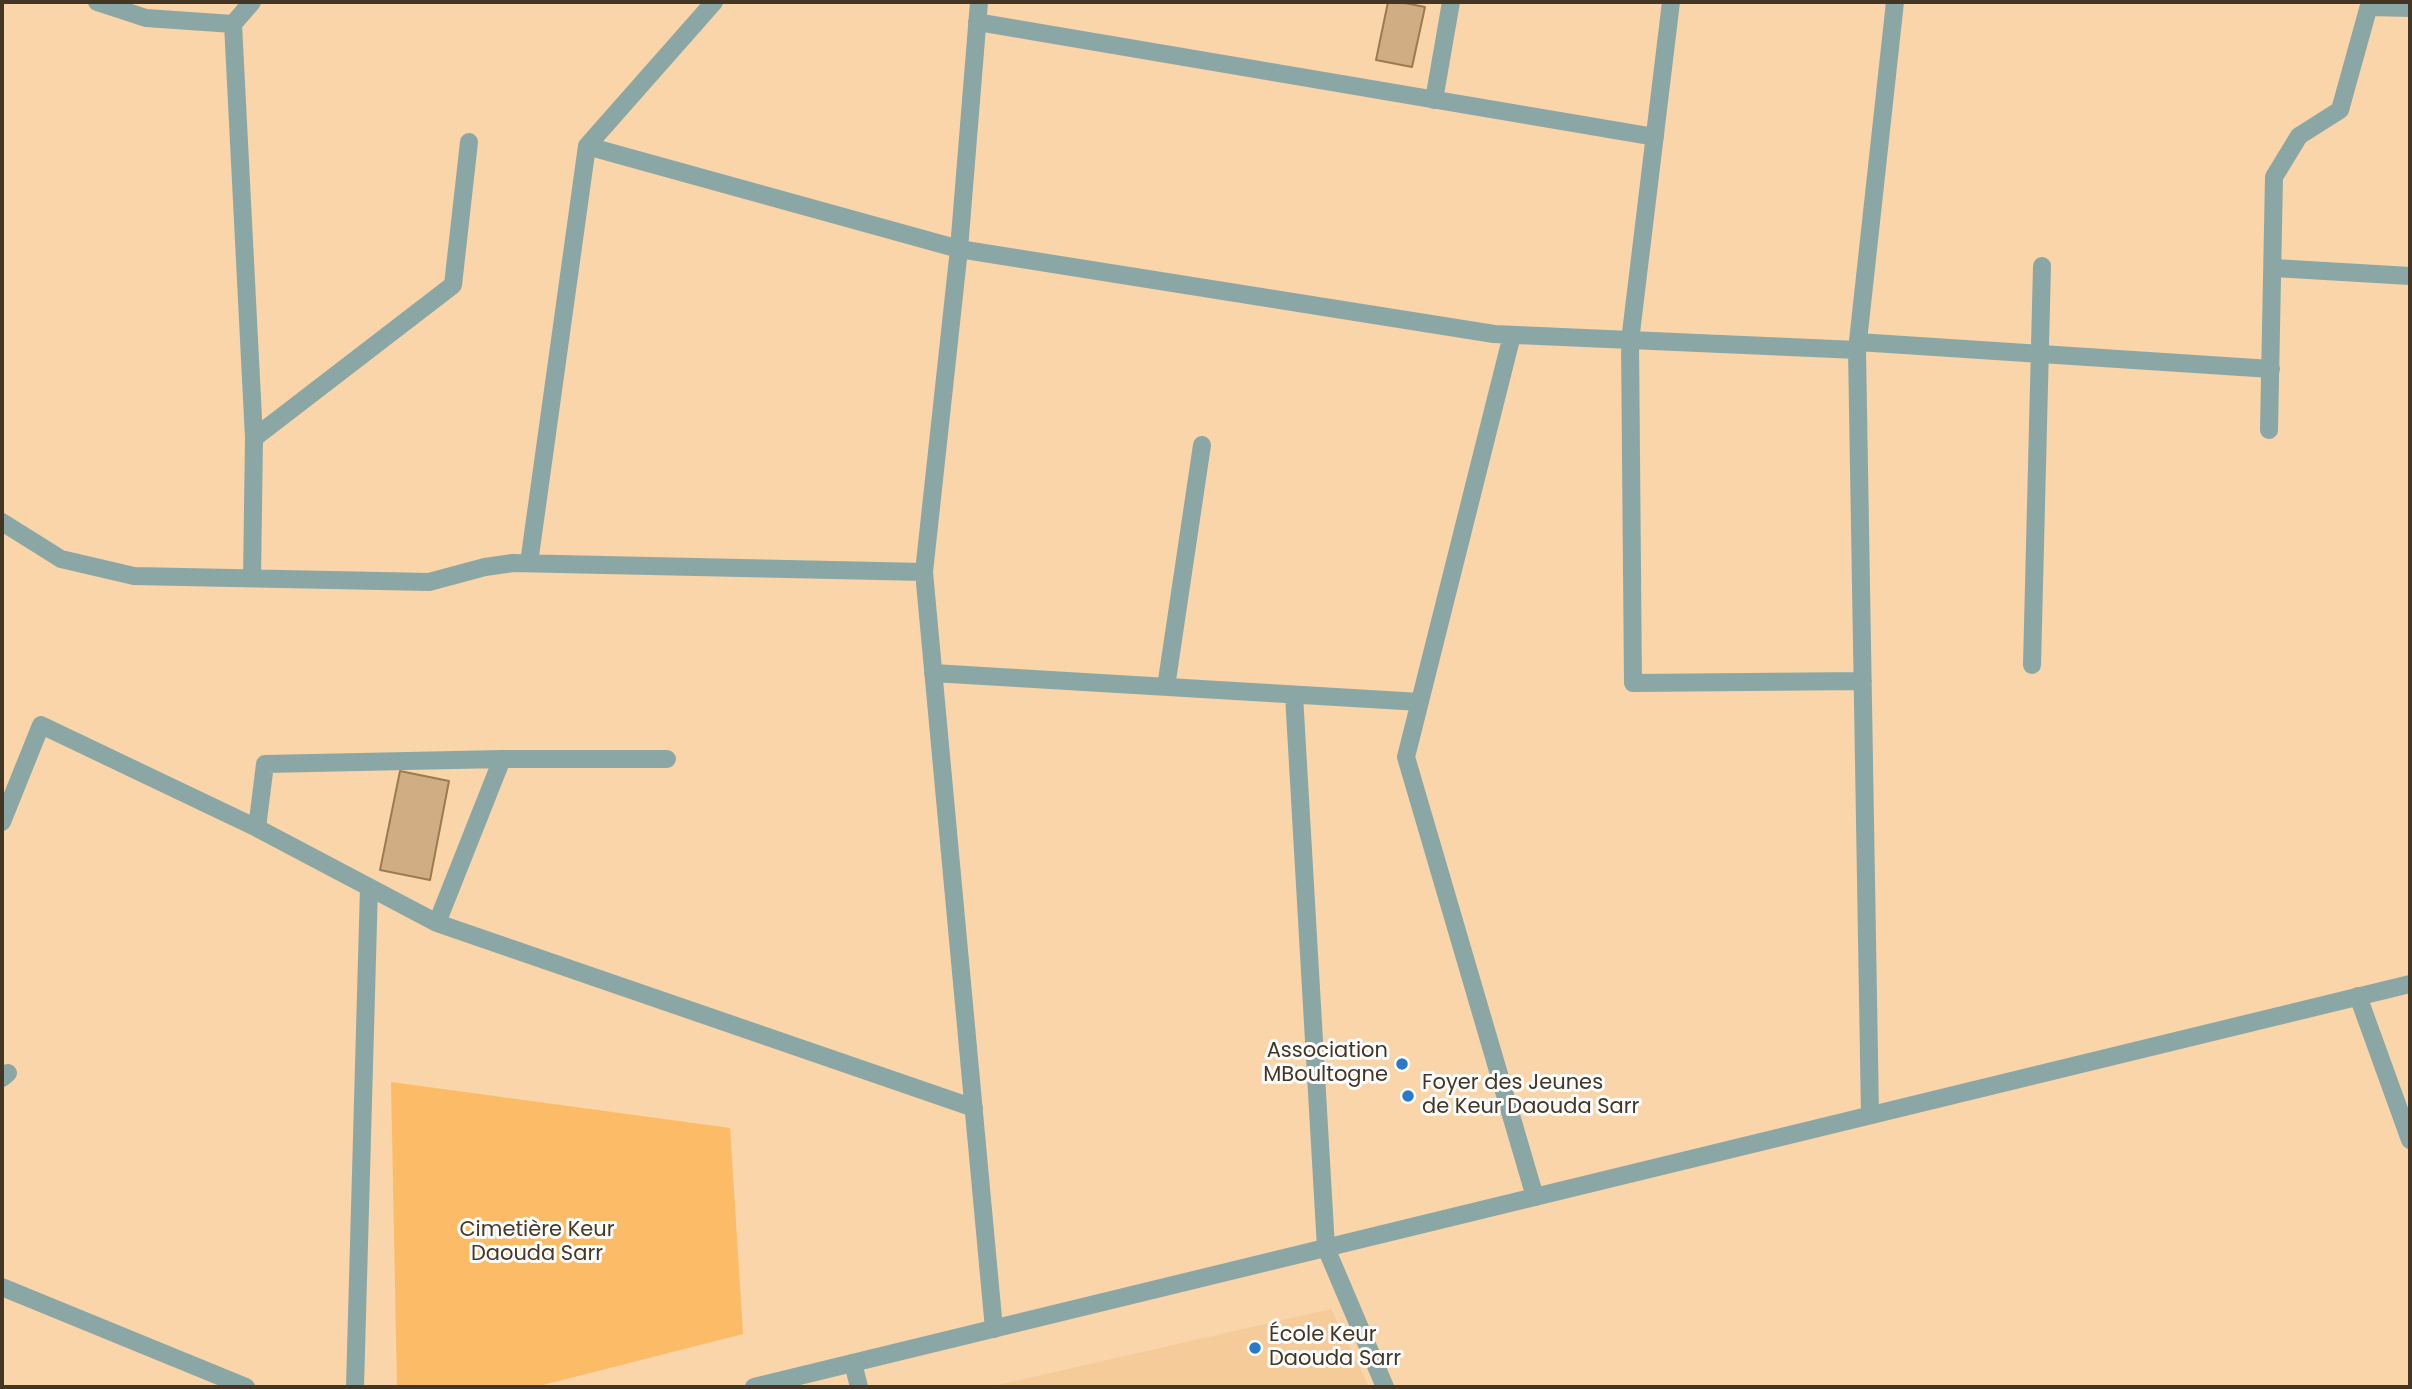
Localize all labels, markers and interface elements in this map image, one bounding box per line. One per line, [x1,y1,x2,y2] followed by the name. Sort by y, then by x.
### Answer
[1263,1039,1388,1089] place label: Association MBoultogne
[1394,1056,1410,1072] marker: Association MBoultogne
[1422,1071,1639,1121] place label: Foyer des Jeunes de Keur Daouda Sarr
[1400,1088,1416,1104] marker: Foyer des Jeunes de Keur Daouda Sarr
[459,1218,615,1268] park label: Cimetière Keur Daouda Sarr
[1269,1323,1401,1373] place label: École Keur Daouda Sarr
[1247,1340,1263,1356] marker: École Keur Daouda Sarr

